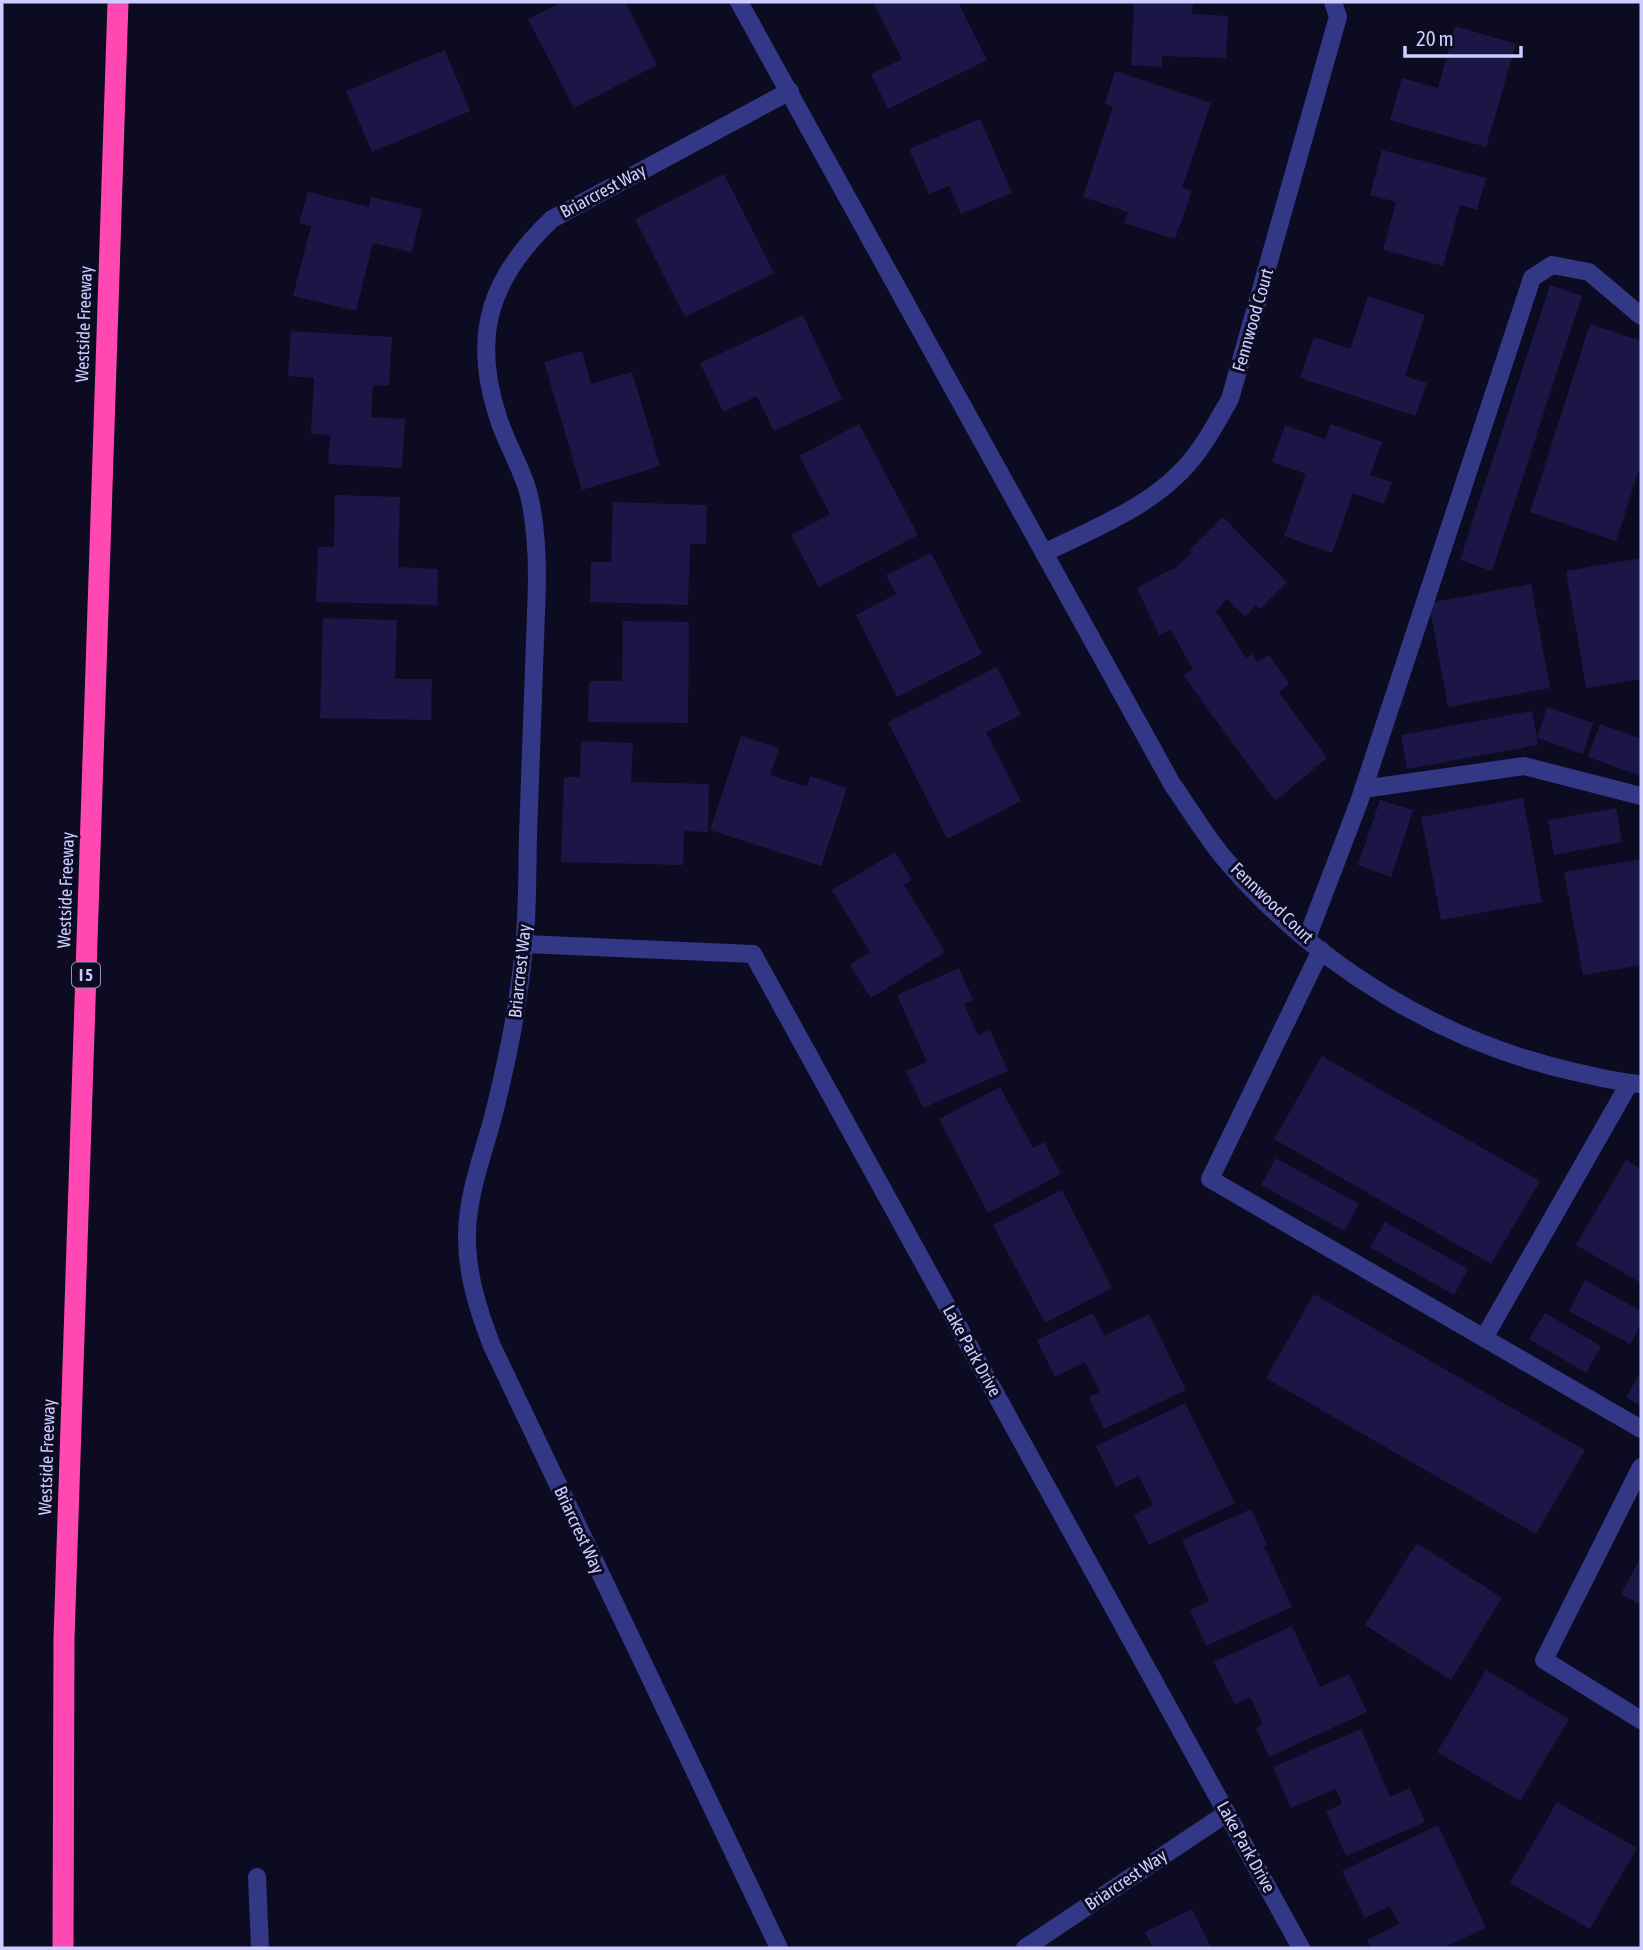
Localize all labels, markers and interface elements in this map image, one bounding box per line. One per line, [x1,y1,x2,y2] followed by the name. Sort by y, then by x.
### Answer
[1405,14,1520,58] scale bar
[1416,26,1454,50] text: 20 m
[556,159,649,222] street label: Briarcrest Way
[71,265,96,383] street label: Westside Freeway
[1228,266,1277,374] street label: Fennwood Court
[53,831,78,949] street label: Westside Freeway
[1227,858,1318,947] street label: Fennwood Court
[504,923,535,1019] street label: Briarcrest Way
[72,962,100,987] road number: I 5
[939,1301,1006,1400] street label: Lake Park Drive
[34,1398,59,1516] street label: Westside Freeway
[550,1483,609,1577] street label: Briarcrest Way
[1213,1797,1280,1896] street label: Lake Park Drive
[1081,1845,1171,1915] street label: Briarcrest Way

